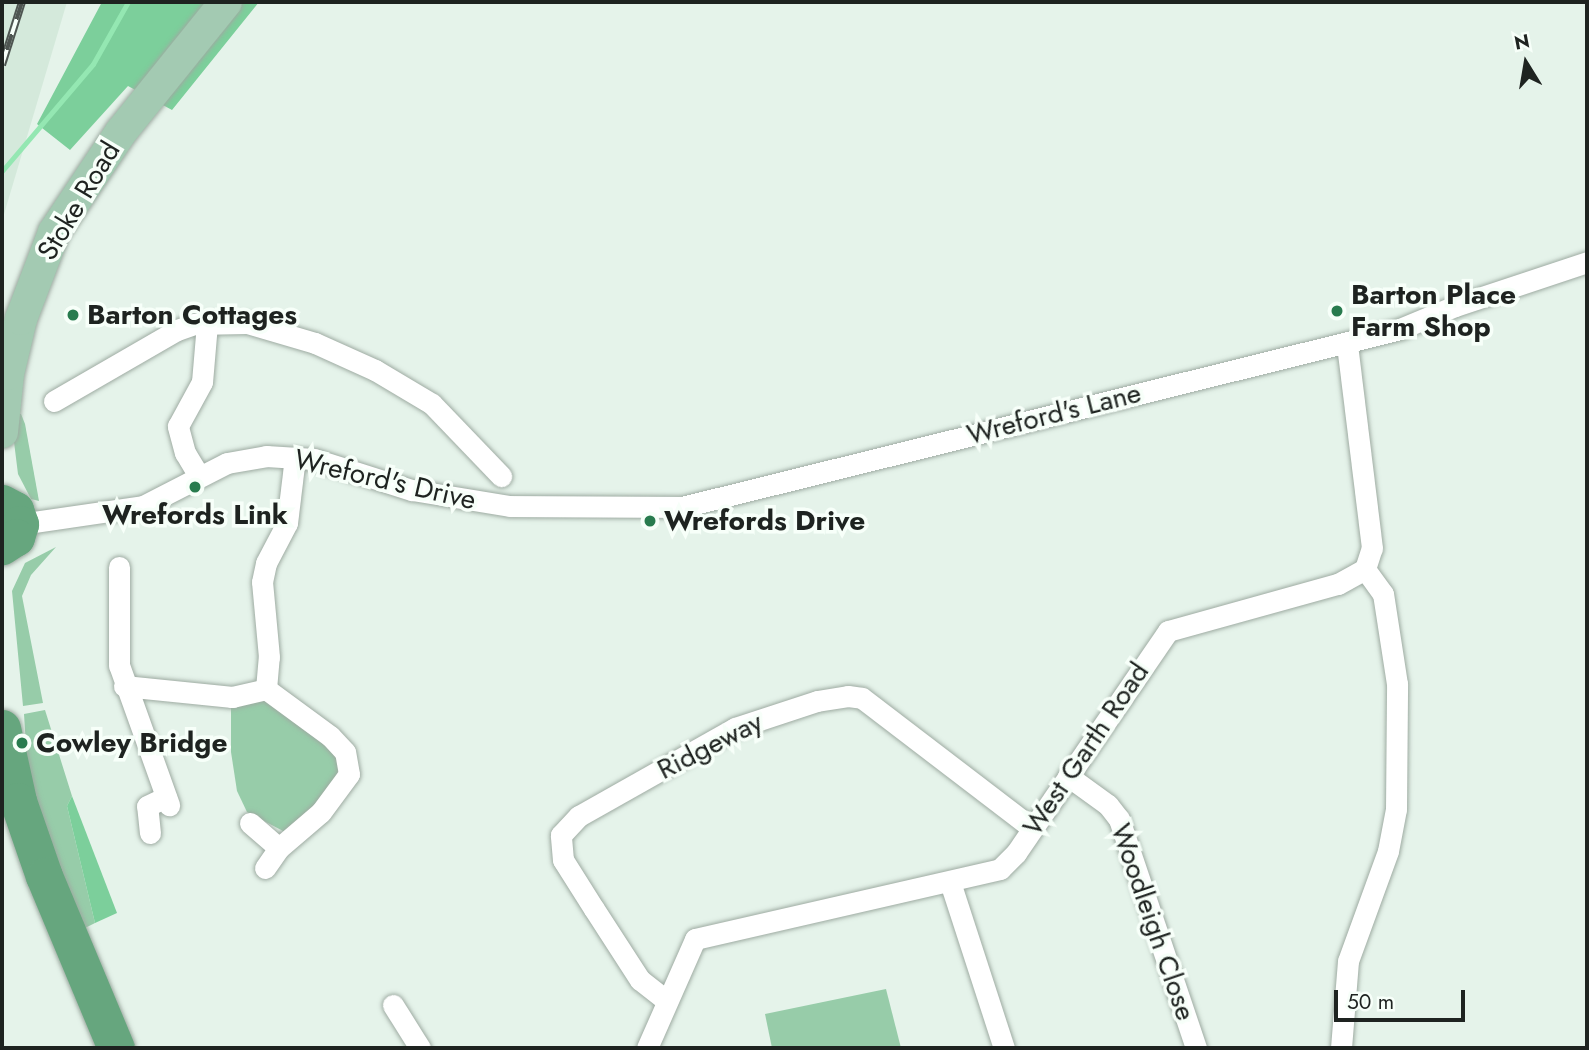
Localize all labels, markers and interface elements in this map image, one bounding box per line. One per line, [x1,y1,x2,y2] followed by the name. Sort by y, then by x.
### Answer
[1512,27,1532,57] text: N
[1491,28,1561,98] north arrow
[30,136,128,266] street label: Stoke Road
[1351,278,1516,344] place label: Barton Place Farm Shop
[87,298,297,332] place label: Barton Cottages
[1329,303,1345,319] marker: Barton Place Farm Shop
[65,307,81,323] marker: Barton Cottages
[963,376,1145,452] street label: Wreford's Lane
[291,443,479,517] street label: Wreford's Drive
[187,479,203,495] marker: Wrefords Link
[102,498,288,532] place label: Wrefords Link
[664,504,865,538] place label: Wrefords Drive
[642,513,658,529] marker: Wrefords Drive
[1016,656,1156,842] street label: West Garth Road
[652,705,768,787] street label: Ridgeway
[36,726,227,760] place label: Cowley Bridge
[14,735,30,751] marker: Cowley Bridge
[1104,819,1202,1025] street label: Woodleigh Close
[1337,976,1468,1020] scale bar
[1347,987,1394,1017] text: 50 m

